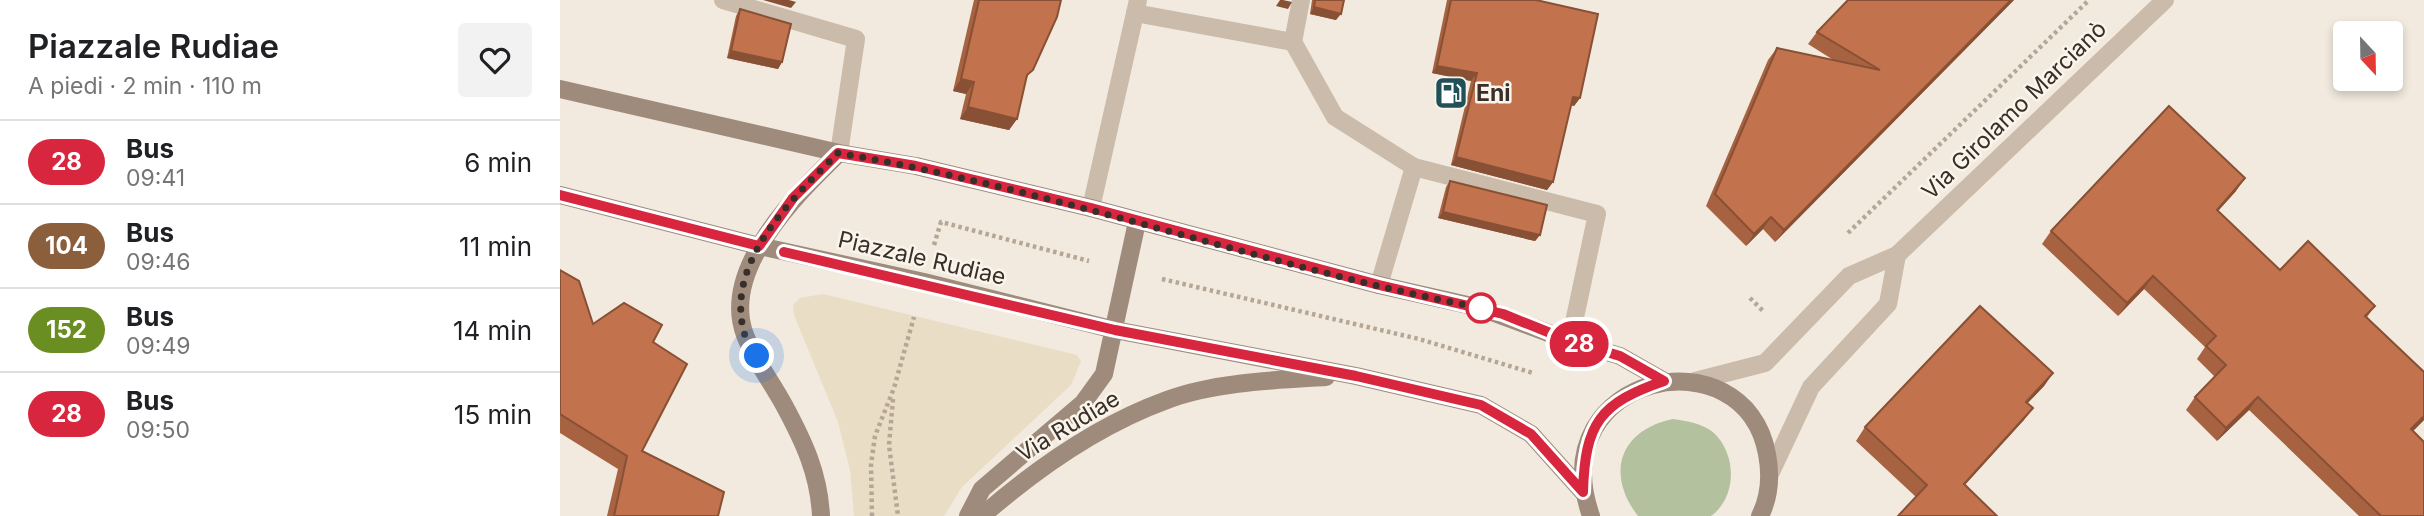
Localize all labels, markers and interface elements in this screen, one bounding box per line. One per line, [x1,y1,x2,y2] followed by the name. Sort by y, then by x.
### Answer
[1916,15,2112,205] street label: Via Girolamo Marcianò
[2333,21,2403,91] north arrow
[2333,21,2403,91] map controls
[458,23,532,97] button: heart
[28,26,279,66] text: Piazzale Rudiae
[28,72,262,100] text: A piedi · 2 min · 110 m
[1432,74,1470,112] fuel station icon: Eni
[1476,79,1511,107] place label: Eni
[126,133,174,164] text: Bus
[51,147,82,176] text: 28
[464,147,532,178] text: 6 min
[126,164,185,192] text: 09:41
[126,217,174,248] text: Bus
[835,225,1009,291] street label: Piazzale Rudiae
[45,231,88,260] text: 104
[459,231,532,262] text: 11 min
[126,248,191,276] text: 09:46
[1466,293,1496,323] unlabelled marker
[126,301,174,332] text: Bus
[46,315,87,344] text: 152
[453,315,532,346] text: 14 min
[1548,321,1610,367] line badge: 28
[1564,329,1594,358] text: 28
[126,332,191,360] text: 09:49
[739,338,774,373] your location
[1011,384,1125,468] street label: Via Rudiae
[126,385,174,416] text: Bus
[51,399,82,428] text: 28
[454,399,532,430] text: 15 min
[126,416,190,444] text: 09:50

